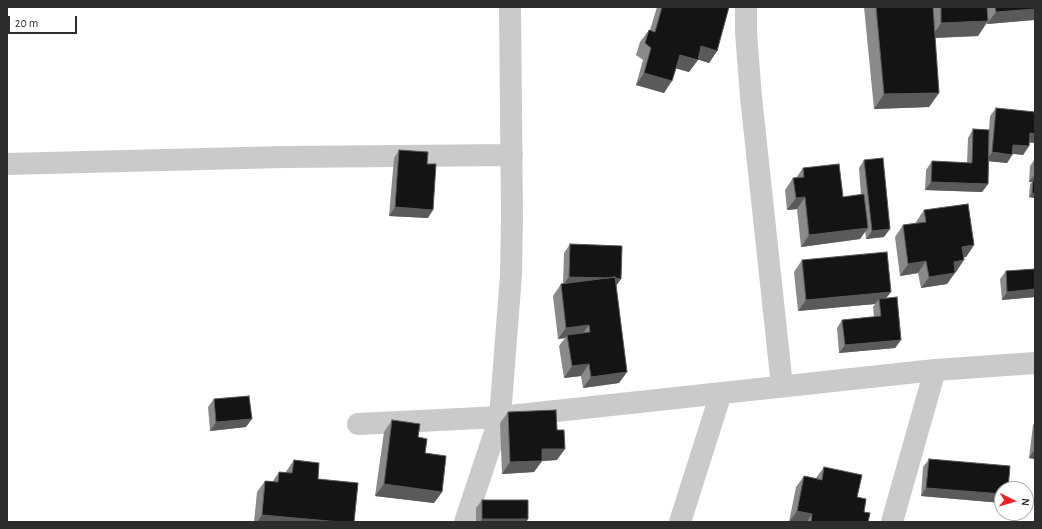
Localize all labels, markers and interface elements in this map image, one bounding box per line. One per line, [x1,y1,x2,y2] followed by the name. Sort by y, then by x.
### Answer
[10,8,79,34] scale bar
[15,17,38,29] text: 20 m
[994,481,1034,521] north arrow
[1020,498,1031,506] text: N

